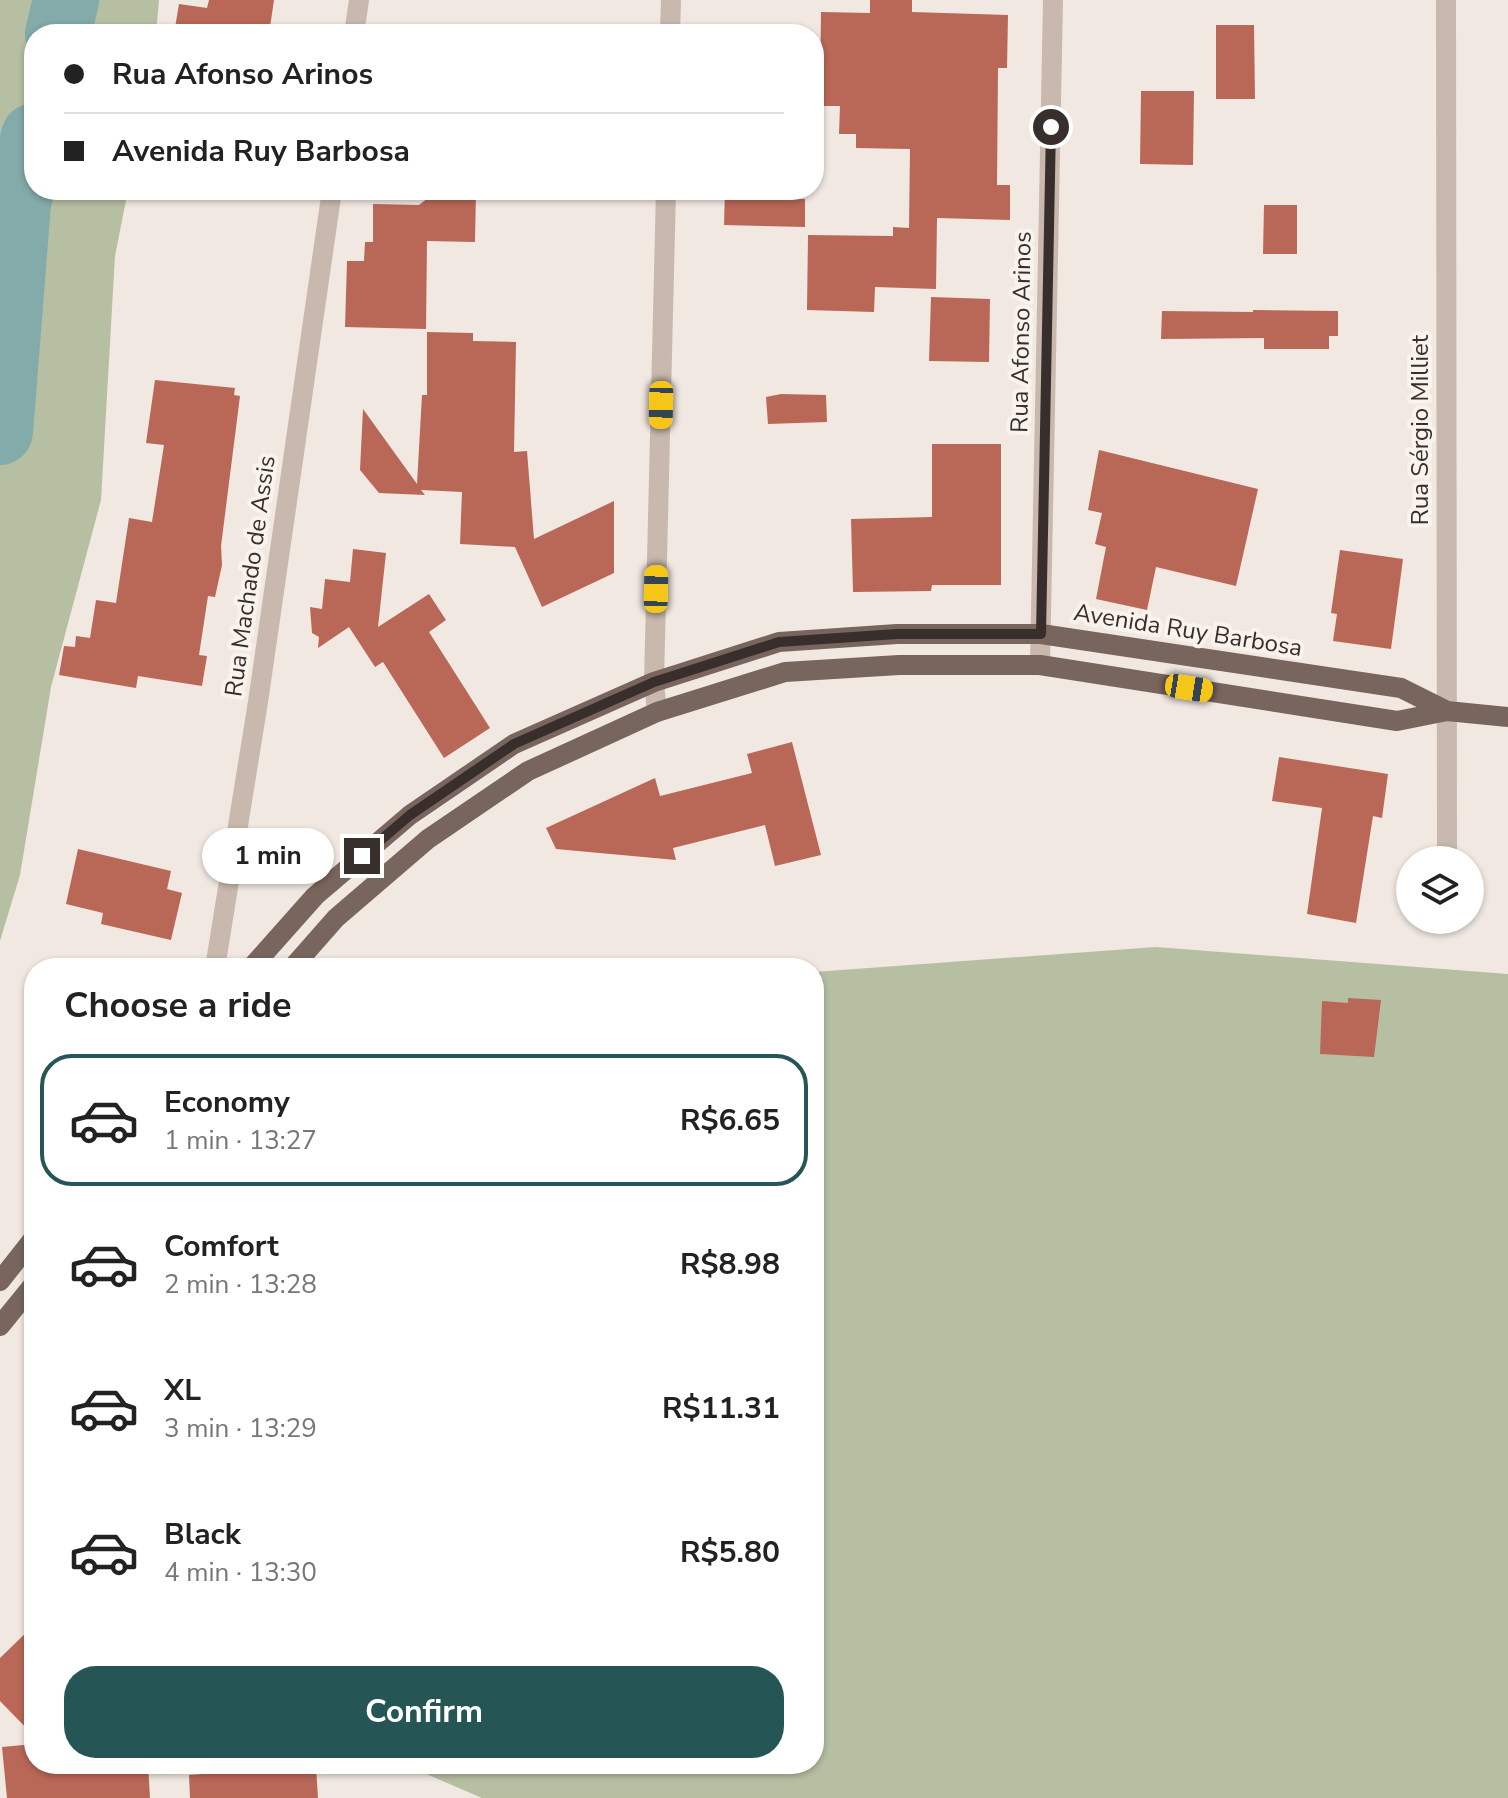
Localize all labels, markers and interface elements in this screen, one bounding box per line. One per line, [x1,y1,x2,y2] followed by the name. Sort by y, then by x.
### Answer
[112,54,373,95] text: Rua Afonso Arinos
[1033,109,1069,145] route start
[112,131,410,172] text: Avenida Ruy Barbosa
[1003,231,1039,433] street label: Rua Afonso Arinos
[1404,334,1436,525] street label: Rua Sérgio Milliet
[649,381,673,429] car
[217,453,283,699] street label: Rua Machado de Assis
[644,565,668,613] car
[1071,596,1305,664] street label: Avenida Ruy Barbosa
[1163,672,1215,704] car
[202,828,334,884] callout: 1 min
[234,838,302,873] text: 1 min
[344,838,380,874] route end
[1396,846,1484,934] map controls
[1396,846,1484,934] button: layers
[64,981,292,1030] text: Choose a ride
[164,1082,290,1123] text: Economy
[68,1084,140,1156] icon: car
[680,1100,780,1141] text: R$6.65
[164,1123,317,1158] text: 1 min · 13:27
[164,1226,279,1267] text: Comfort
[68,1228,140,1300] icon: car
[680,1244,780,1285] text: R$8.98
[164,1267,317,1302] text: 2 min · 13:28
[164,1370,201,1411] text: XL
[68,1372,140,1444] icon: car
[662,1388,780,1429] text: R$11.31
[164,1411,317,1446] text: 3 min · 13:29
[164,1514,241,1555] text: Black
[68,1516,140,1588] icon: car
[680,1532,780,1573] text: R$5.80
[164,1555,317,1590] text: 4 min · 13:30
[64,1666,784,1758] button: Confirm

